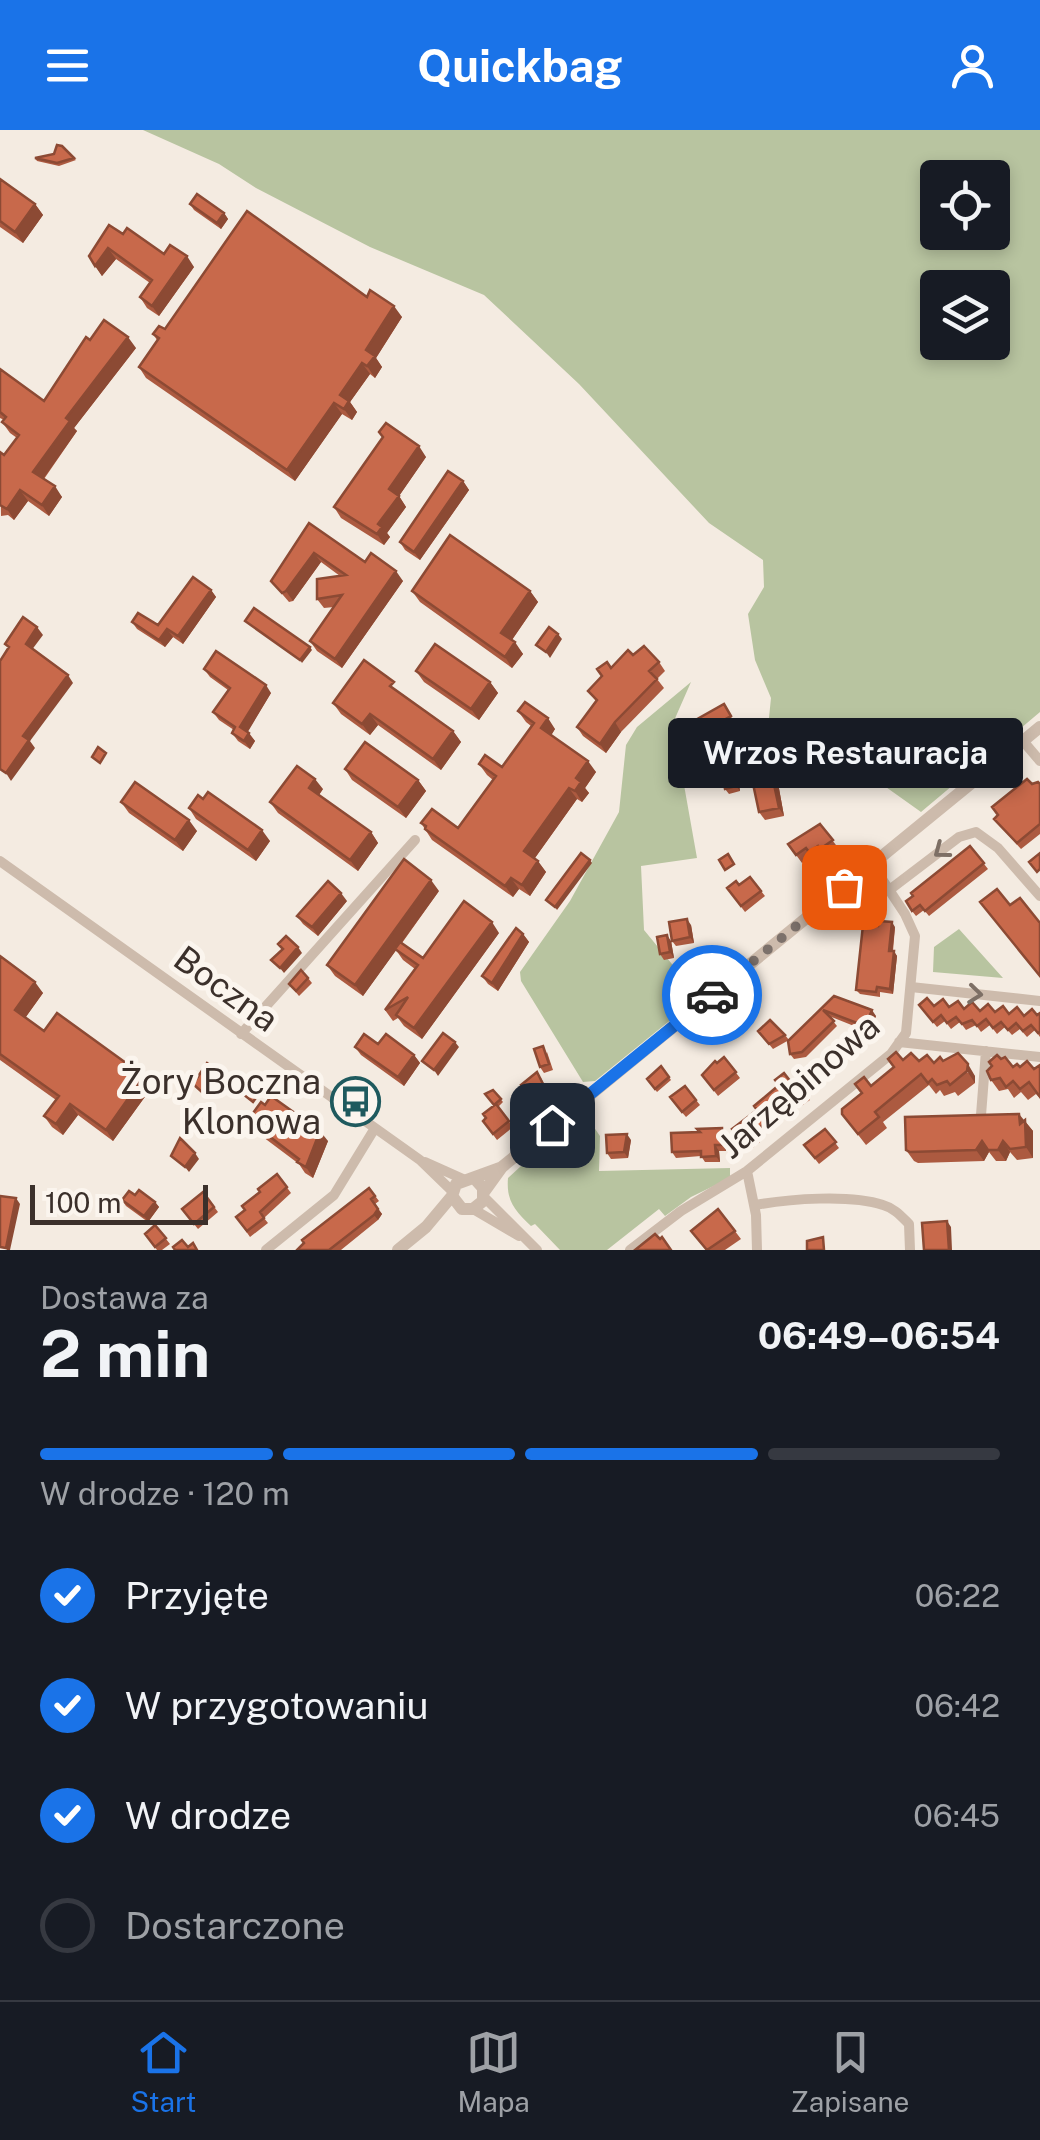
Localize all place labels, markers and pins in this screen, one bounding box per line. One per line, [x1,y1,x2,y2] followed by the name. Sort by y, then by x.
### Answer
[666,717,1022,787] callout: Wrzos Restauracja
[802,845,887,930] pin
[120,1060,321,1142] place label: Żory Boczna Klonowa
[330,1076,382,1128] bus stop icon: Żory Boczna Klonowa
[510,1083,595,1168] pin

